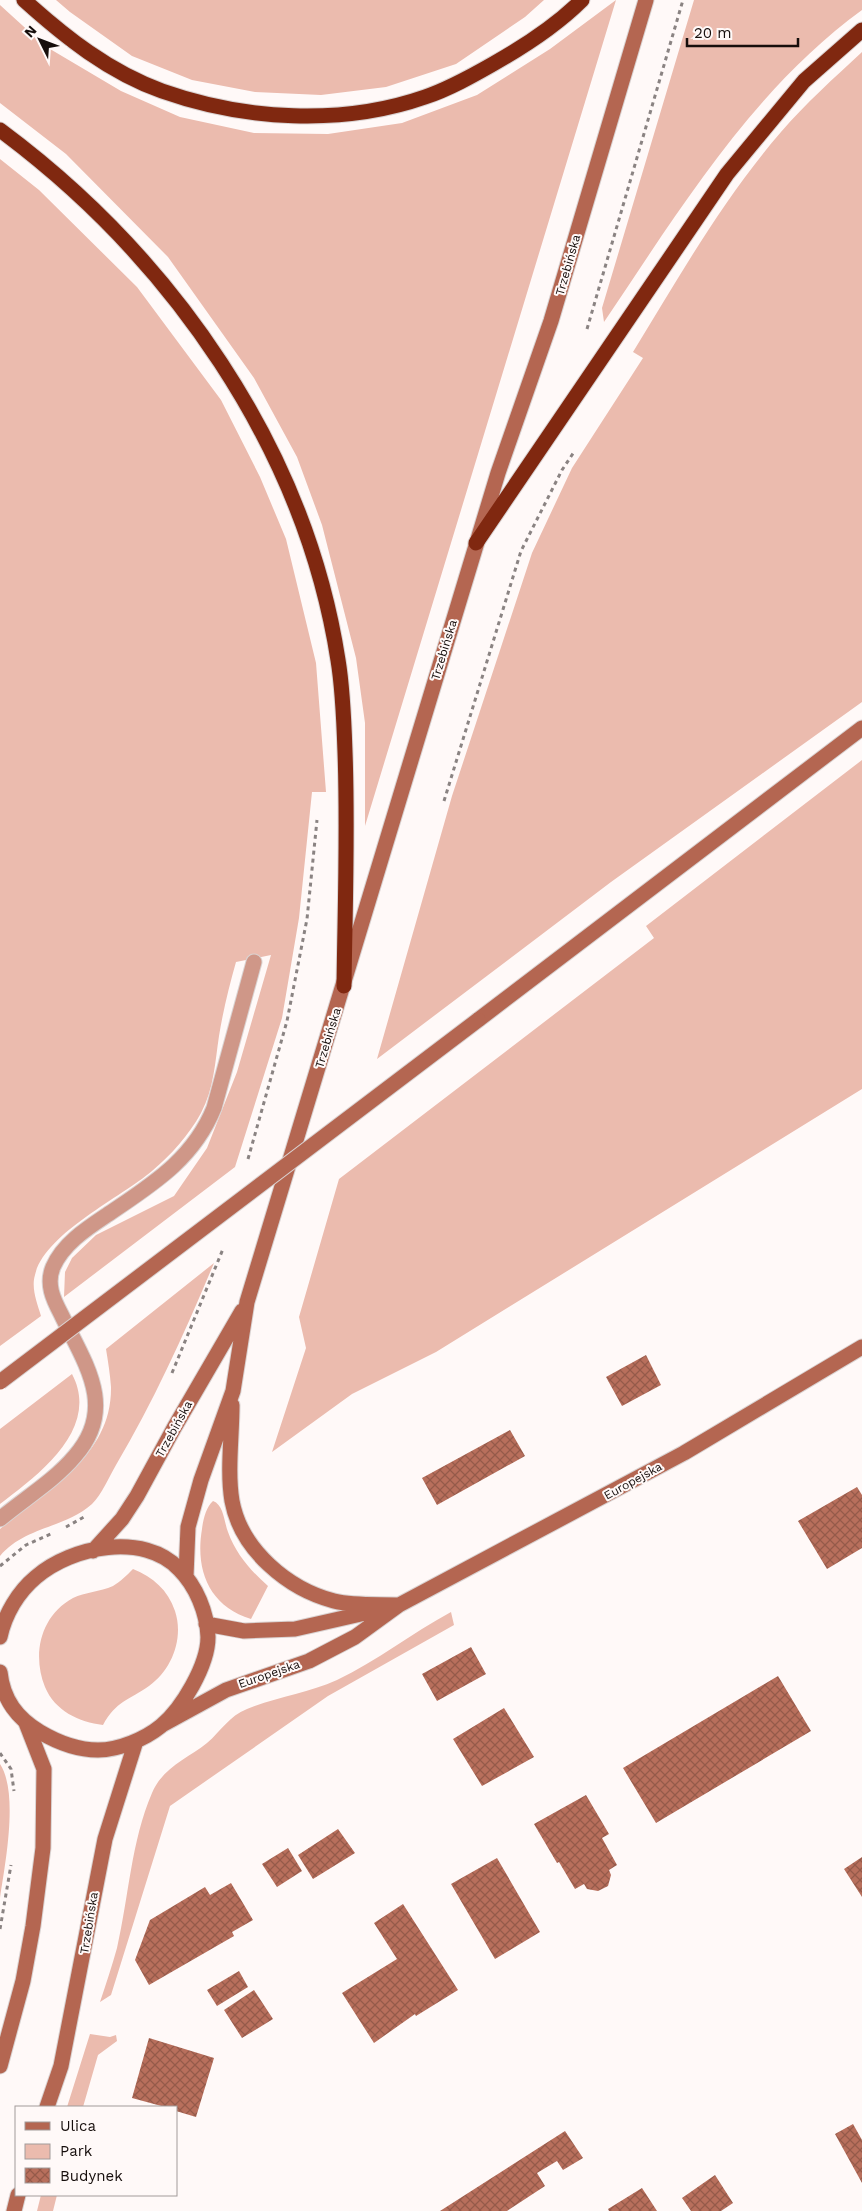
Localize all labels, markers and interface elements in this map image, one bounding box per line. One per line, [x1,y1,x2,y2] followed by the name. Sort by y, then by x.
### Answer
[15,15,65,65] north arrow
[687,15,798,47] scale bar
[21,22,40,41] text: N
[694,24,732,42] text: 20 m
[553,233,583,297] street label: Trzebińska
[428,618,460,682] street label: Trzebińska
[312,1006,344,1070] street label: Trzebińska
[153,1398,195,1460] street label: Trzebińska
[602,1459,665,1503] street label: Europejska
[236,1657,302,1691] street label: Europejska
[77,1891,101,1955] street label: Trzebińska
[15,2106,178,2196] legend
[60,2117,97,2135] text: Ulica
[60,2142,93,2160] text: Park
[60,2167,123,2185] text: Budynek

